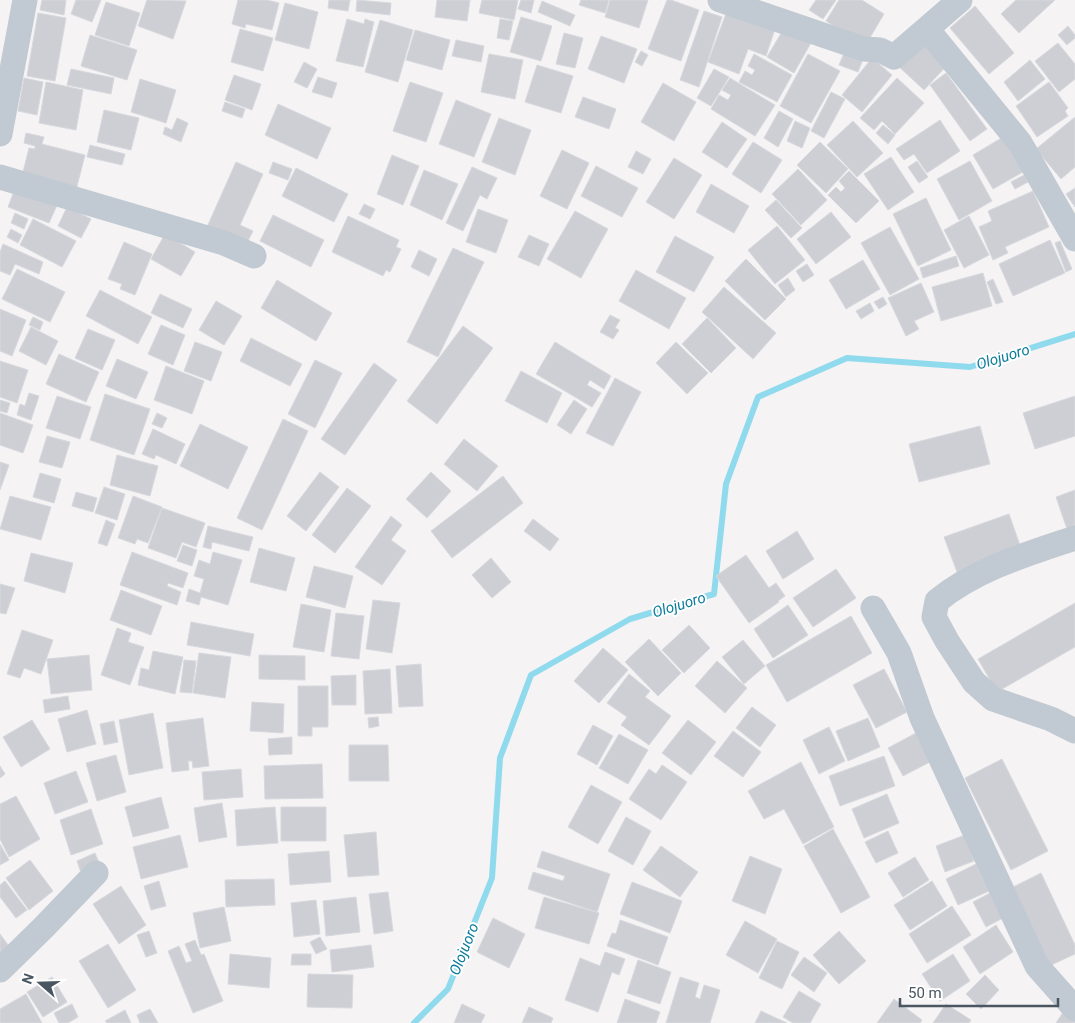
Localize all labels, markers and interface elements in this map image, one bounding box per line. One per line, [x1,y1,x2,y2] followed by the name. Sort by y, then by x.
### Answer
[974,340,1032,374] water label: Olojuoro
[650,588,708,622] water label: Olojuoro
[445,920,483,978] water label: Olojuoro
[15,958,65,1008] north arrow
[19,971,37,986] text: N
[900,976,1058,1008] scale bar
[908,984,942,1002] text: 50 m

